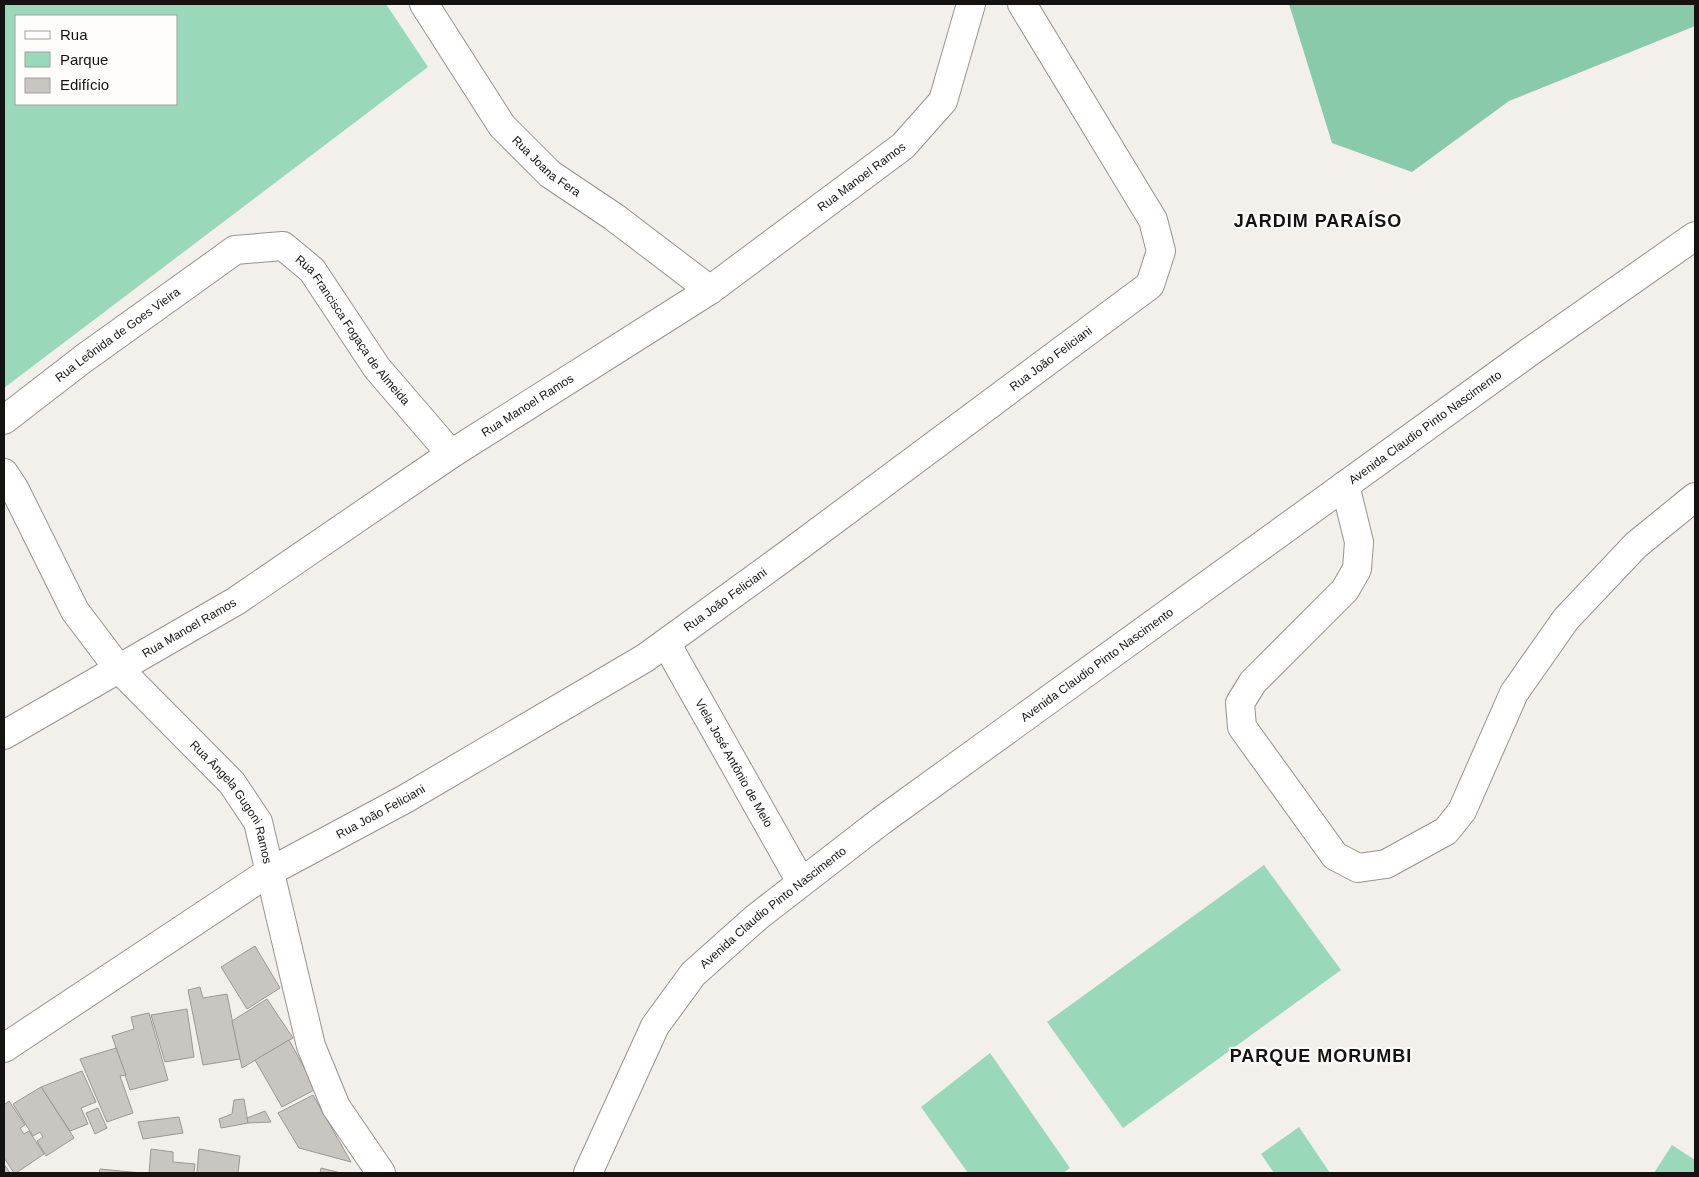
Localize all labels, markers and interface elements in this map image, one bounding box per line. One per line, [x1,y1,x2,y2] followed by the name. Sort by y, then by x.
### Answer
[15,15,178,105] legend
[60,26,88,43] text: Rua
[60,51,108,68] text: Parque
[60,76,109,93] text: Edifício
[509,133,584,200] street label: Rua Joana Fera
[815,140,908,214] street label: Rua Manoel Ramos
[1234,210,1402,231] district label: JARDIM PARAÍSO
[292,252,413,408] street label: Rua Francisca Fogaça de Almeida
[52,285,183,385] street label: Rua Leônida de Goes Vieira
[1007,324,1095,394] street label: Rua João Feliciani
[1346,367,1504,487] street label: Avenida Claudio Pinto Nascimento
[479,371,576,440] street label: Rua Manoel Ramos
[681,565,769,634] street label: Rua João Feliciani
[140,595,239,661] street label: Rua Manoel Ramos
[1018,605,1176,725] street label: Avenida Claudio Pinto Nascimento
[692,697,776,830] street label: Viela José Antônio de Melo
[187,738,275,865] street label: Rua Ângela Gugoni Ramos
[334,782,427,842] street label: Rua João Feliciani
[697,843,849,972] street label: Avenida Claudio Pinto Nascimento
[1230,1046,1412,1066] district label: PARQUE MORUMBI

